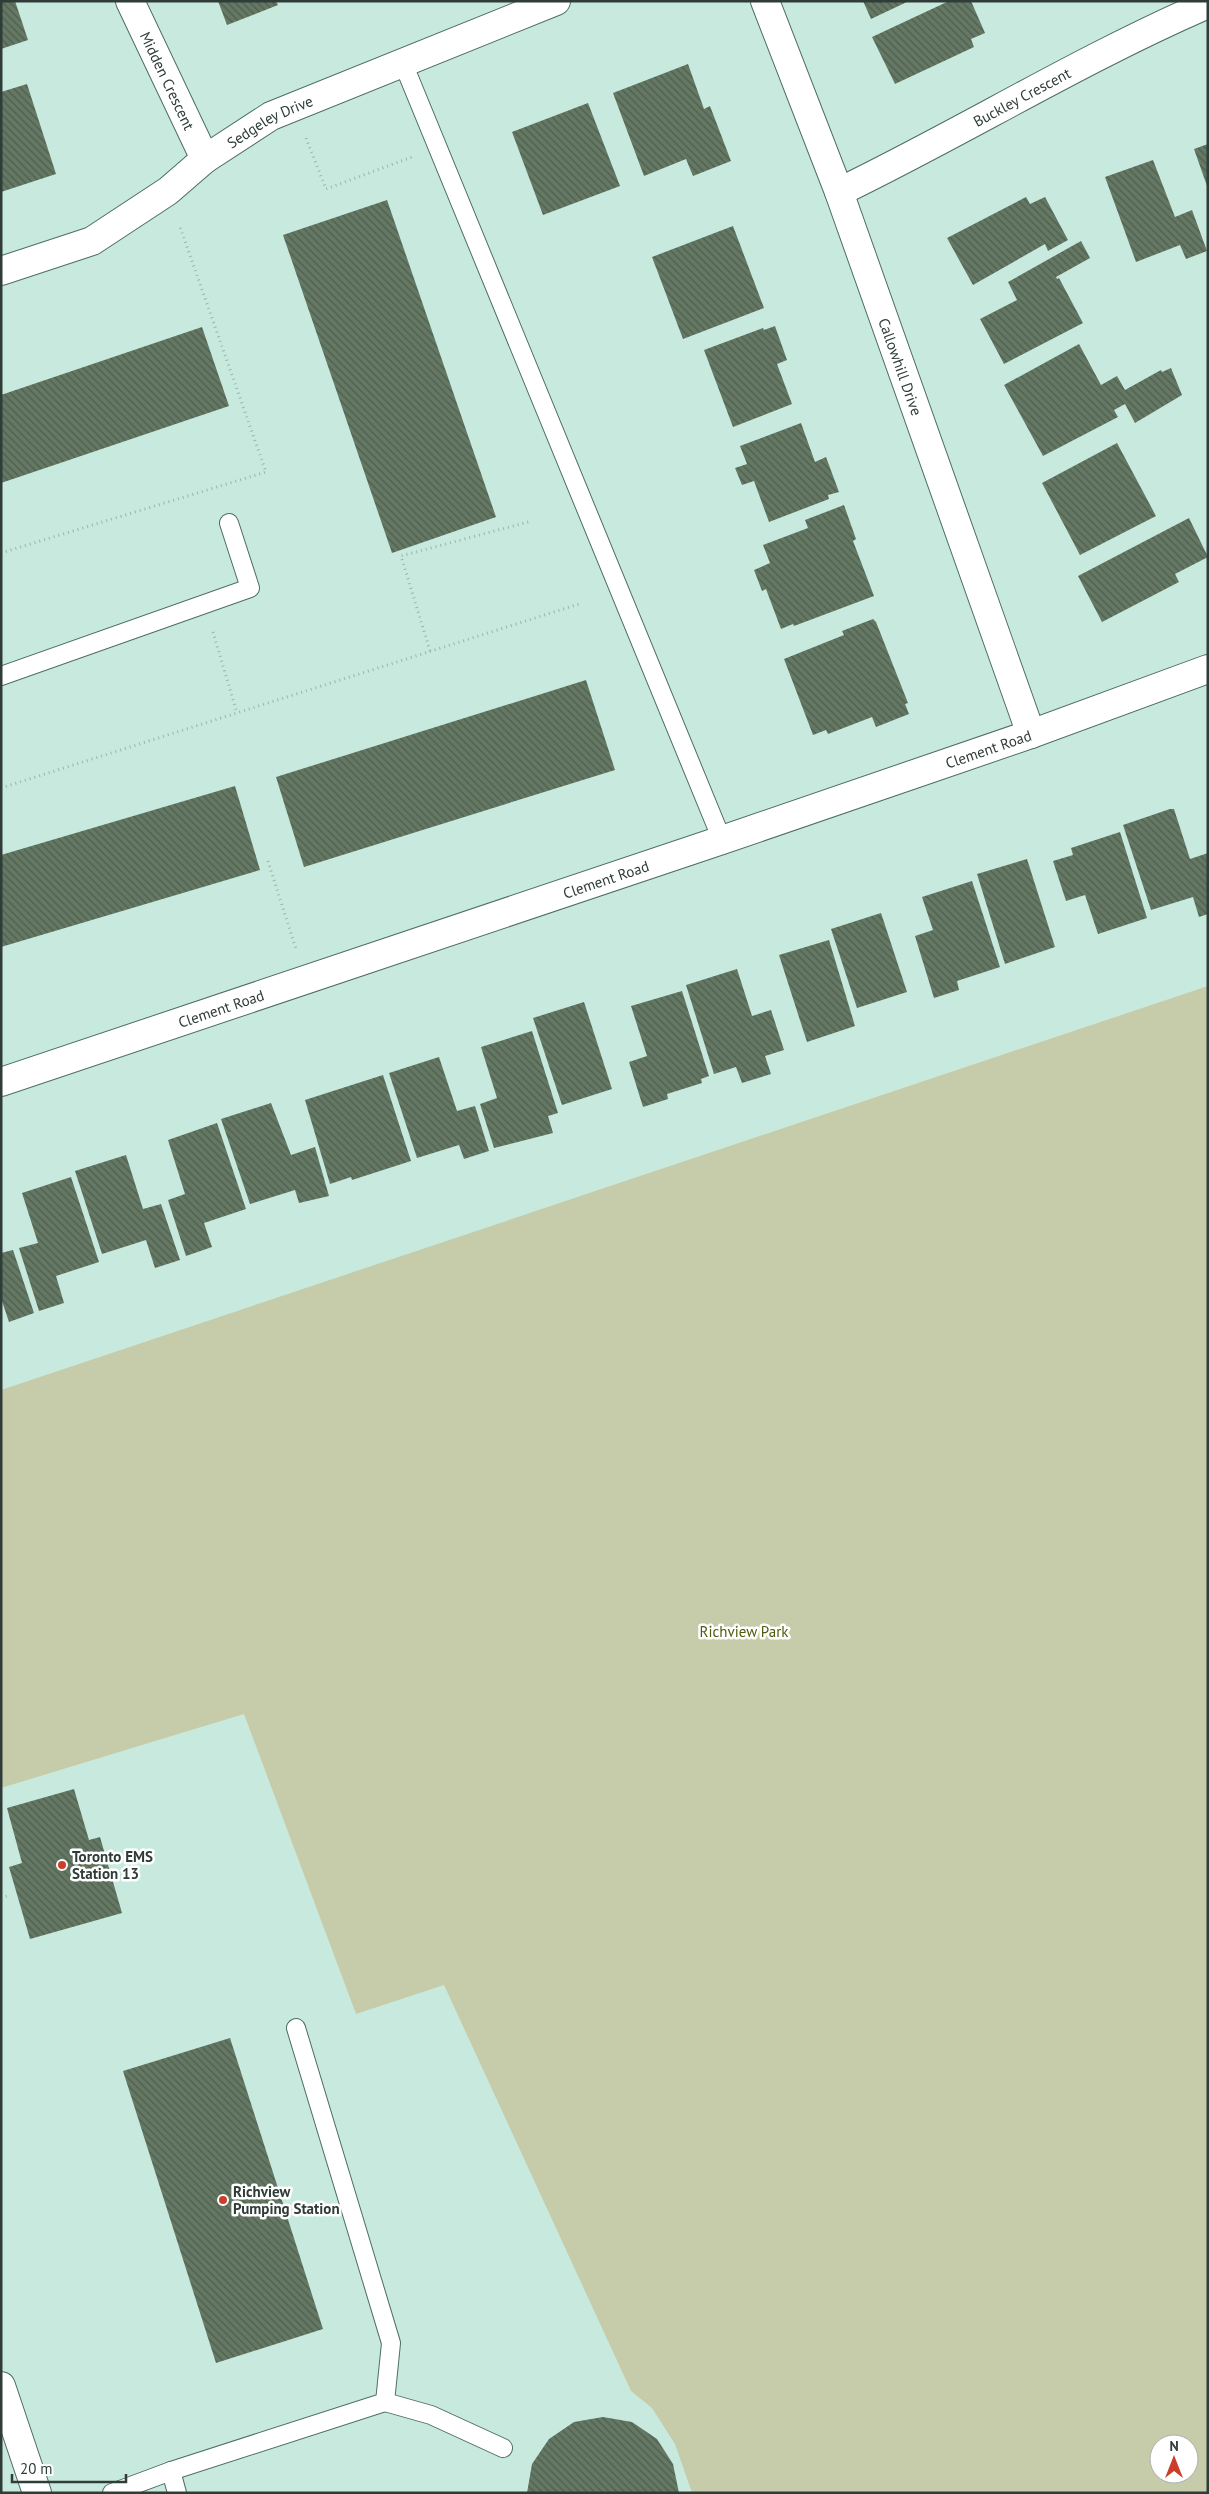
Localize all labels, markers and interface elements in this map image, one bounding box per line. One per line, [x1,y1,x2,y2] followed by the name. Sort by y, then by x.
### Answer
[136,28,199,133] street label: Midden Crescent
[970,63,1074,130] street label: Buckley Crescent
[223,91,315,152] street label: Sedgeley Drive
[875,315,927,418] street label: Callowhill Drive
[943,725,1034,772] street label: Clement Road
[560,856,651,902] street label: Clement Road
[175,985,266,1031] street label: Clement Road
[700,1622,789,1641] park label: Richview Park
[72,1847,153,1883] place label: Toronto EMS Station 13
[56,1859,68,1871] marker: Toronto EMS Station 13
[233,2182,340,2218] place label: Richview Pumping Station
[217,2194,229,2206] marker: Richview Pumping Station
[1149,2434,1199,2484] north arrow
[1169,2437,1179,2455] text: N
[12,2452,126,2484] scale bar
[20,2459,53,2478] text: 20 m

